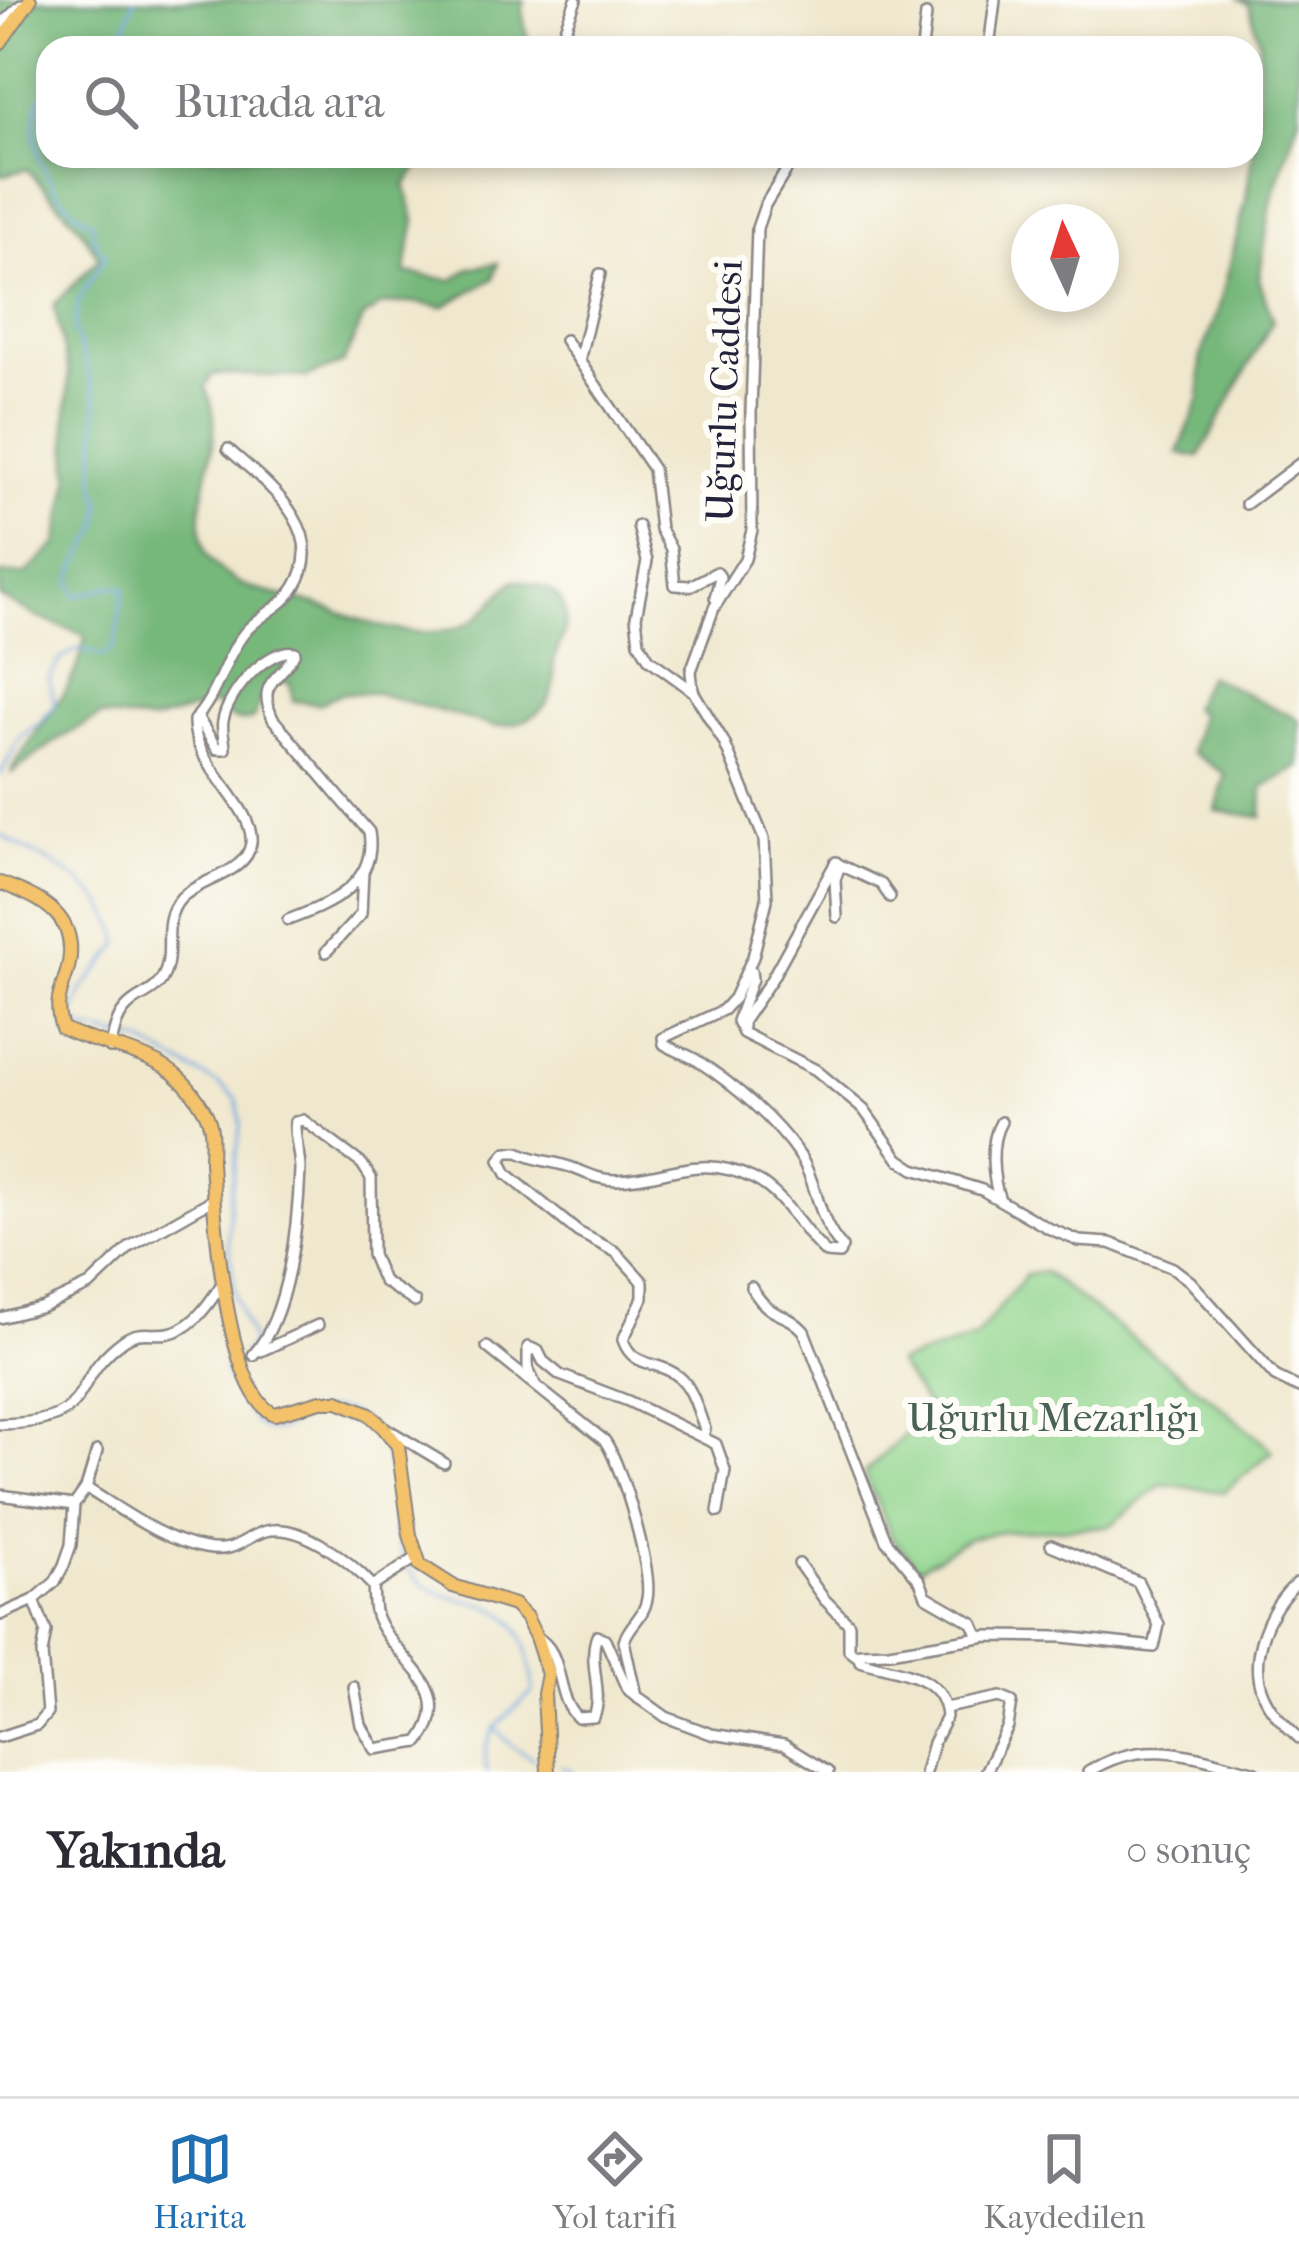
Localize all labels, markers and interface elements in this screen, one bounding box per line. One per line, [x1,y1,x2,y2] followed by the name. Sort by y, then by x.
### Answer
[36,36,1263,168] search box
[78,69,144,135] icon: search
[174,76,384,129] text: Burada ara
[1011,204,1119,312] north arrow
[696,259,752,523] street label: Uğurlu Caddesi
[907,1395,1199,1441] park label: Uğurlu Mezarlığı
[48,1820,224,1880] text: Yakında
[1126,1827,1251,1873] text: 0 sonuç
[154,2126,246,2237] tab: Harita
[553,2126,676,2237] tab: Yol tarifi
[984,2126,1145,2237] tab: Kaydedilen

